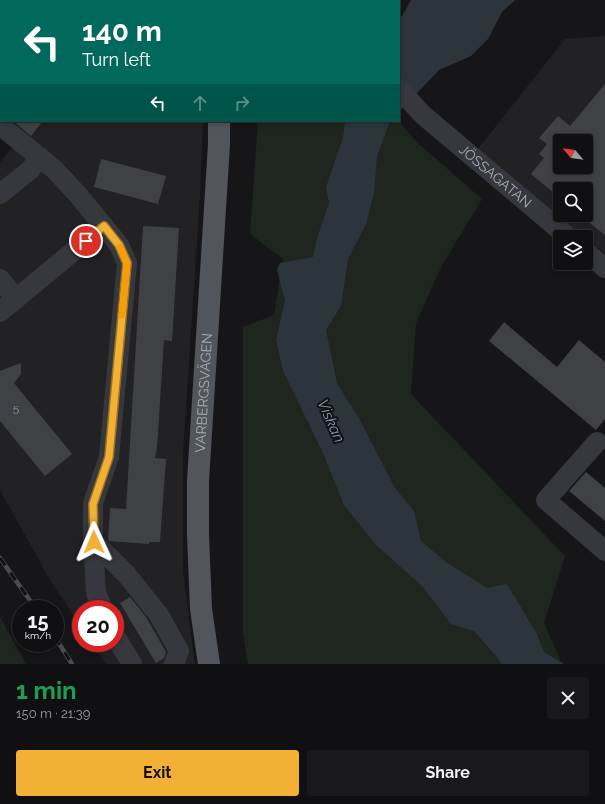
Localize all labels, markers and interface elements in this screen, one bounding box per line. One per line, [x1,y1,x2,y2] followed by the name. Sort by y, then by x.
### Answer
[82,15,162,48] text: 140 m
[16,16,68,68] icon: left
[82,49,151,70] text: Turn left
[147,92,169,114] icon: left
[189,92,211,114] icon: ahead
[231,92,253,114] icon: right
[553,134,593,174] north arrow
[553,134,593,270] map controls
[456,141,535,211] street label: JÖSSAGATAN
[553,182,593,222] button: search
[69,224,103,258] pin
[75,230,97,252] icon: arrive
[553,230,593,270] button: layers
[192,333,215,453] street label: VARBERGSVÄGEN
[314,397,348,445] water label: Viskan
[13,401,20,415] house number: 5
[73,521,115,563] position arrow
[72,600,124,652] speed limit sign: 20
[28,609,48,633] text: 15
[25,630,51,641] text: km/h
[16,676,77,705] text: 1 min
[547,677,589,719] button: close
[16,706,90,721] text: 150 m · 21:39
[16,750,299,796] button: Exit
[307,750,589,796] button: Share

